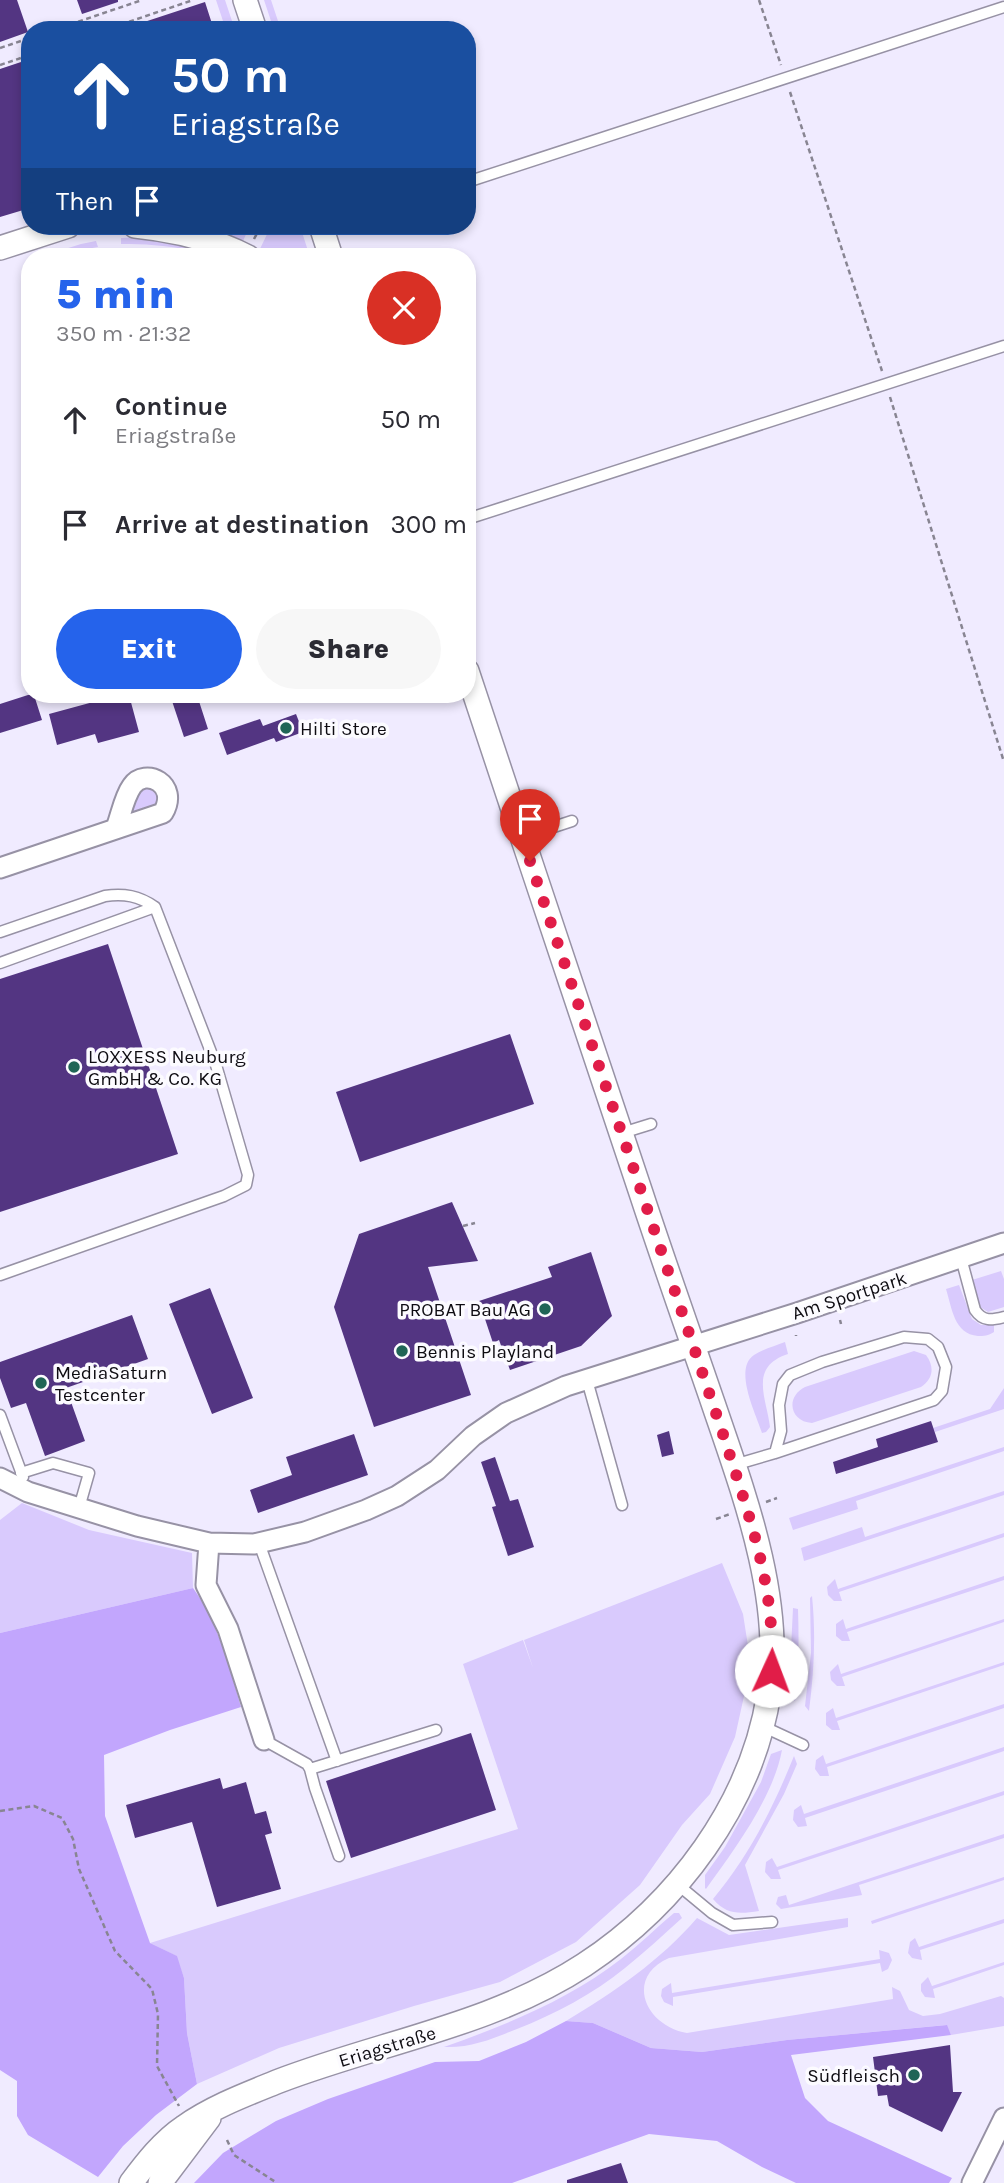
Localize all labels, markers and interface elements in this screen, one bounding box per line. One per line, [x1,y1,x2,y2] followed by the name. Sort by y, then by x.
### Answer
[171,47,289,104] text: 50 m
[56,49,147,140] icon: ahead
[171,106,340,143] text: Eriagstraße
[128,182,166,220] icon: arrive
[56,186,114,217] text: Then
[56,269,175,319] text: 5 min
[367,271,441,345] button: close
[56,320,191,347] text: 350 m · 21:32
[115,391,227,422] text: Continue
[56,401,94,439] icon: ahead
[380,404,441,435] text: 50 m
[115,422,236,449] text: Eriagstraße
[56,506,94,544] icon: arrive
[115,509,369,540] text: Arrive at destination
[390,509,467,540] text: 300 m
[56,609,242,689] button: Exit
[256,609,441,689] button: Share
[300,718,387,740] place label: Hilti Store
[278,720,294,736] marker: Hilti Store
[500,789,560,861] pin
[511,800,549,838] icon: arrive
[88,1046,246,1090] place label: LOXXESS Neuburg GmbH & Co. KG
[66,1059,82,1075] marker: LOXXESS Neuburg GmbH & Co. KG
[789,1267,910,1325] street label: Am Sportpark
[399,1299,531,1321] place label: PROBAT Bau AG
[537,1301,553,1317] marker: PROBAT Bau AG
[416,1341,554,1363] place label: Bennis Playland
[394,1343,410,1359] marker: Bennis Playland
[55,1362,167,1406] place label: MediaSaturn Testcenter
[33,1375,49,1391] marker: MediaSaturn Testcenter
[734,1634,808,1708] position arrow
[336,2022,438,2072] street label: Eriagstraße
[807,2065,900,2087] place label: Südfleisch
[906,2067,922,2083] marker: Südfleisch

